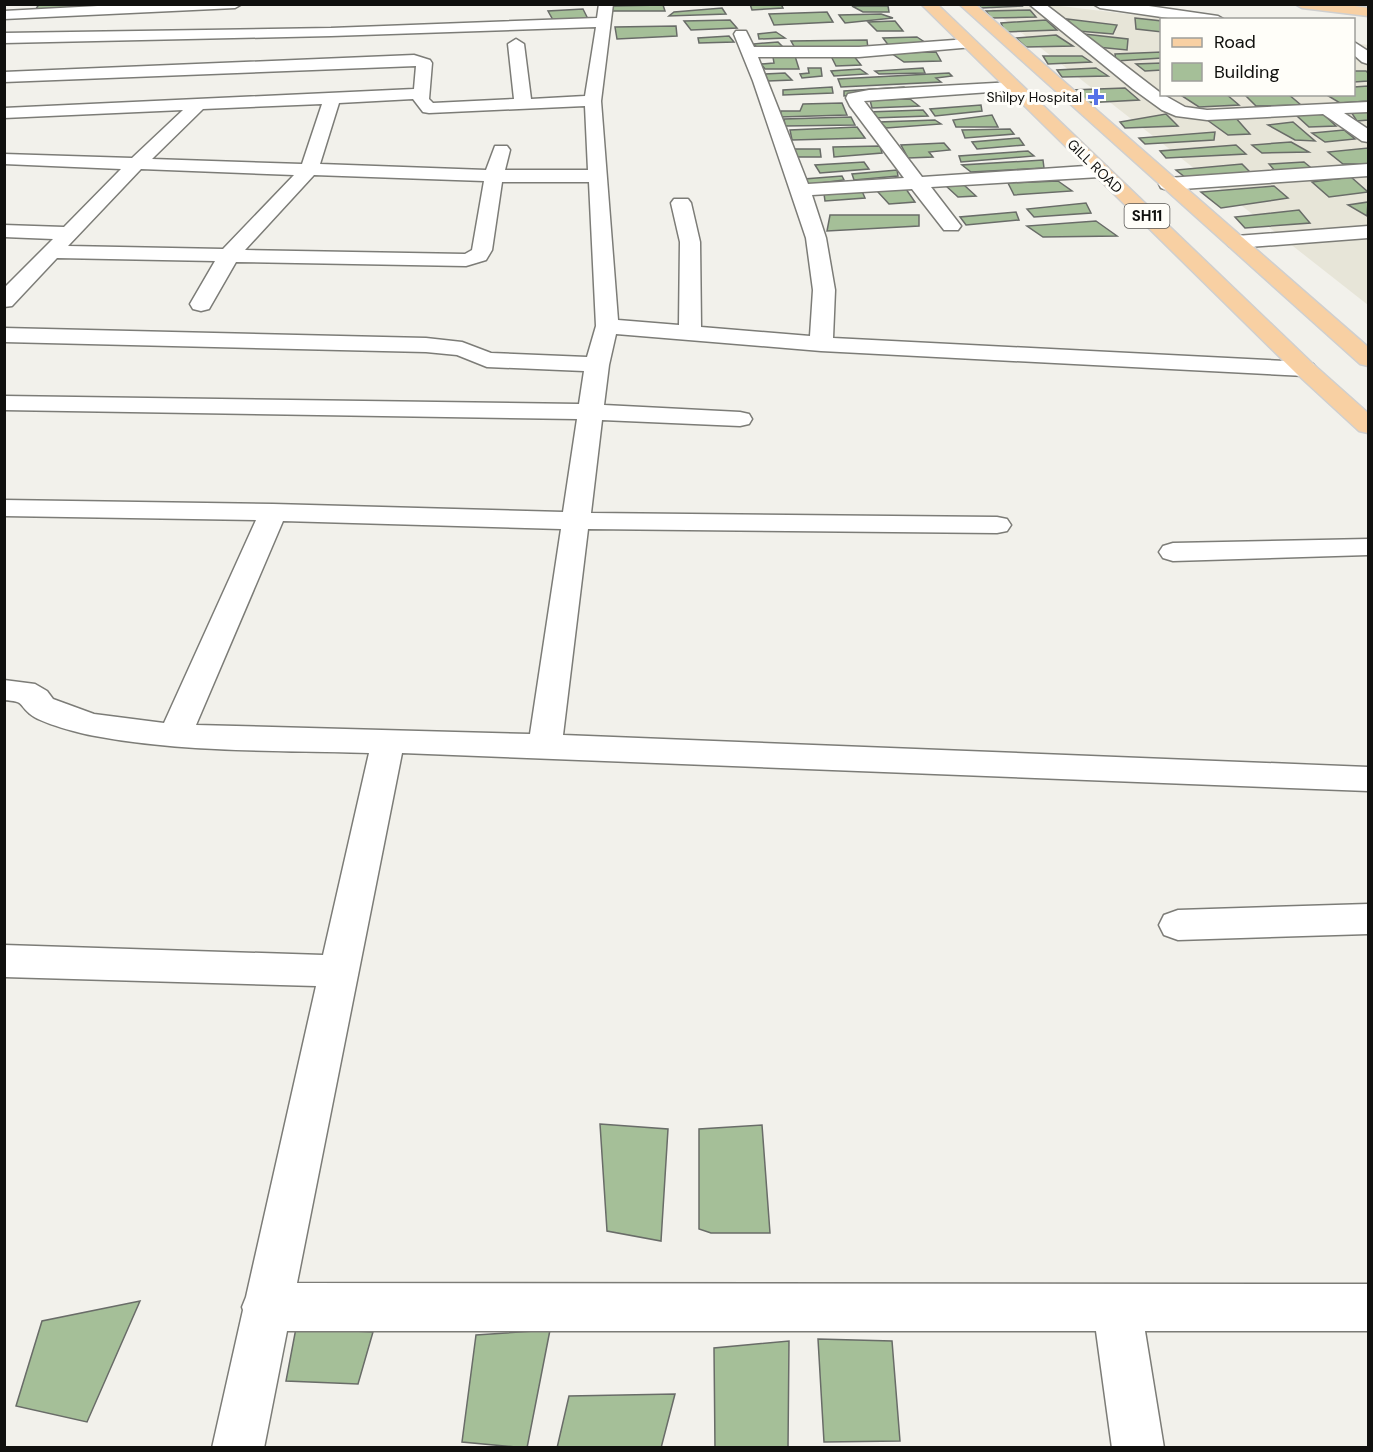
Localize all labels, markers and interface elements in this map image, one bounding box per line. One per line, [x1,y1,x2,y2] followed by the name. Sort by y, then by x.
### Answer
[1160,18,1355,96] legend
[1214,30,1256,54] text: Road
[1214,60,1279,84] text: Building
[986,88,1082,106] place label: Shilpy Hospital
[1087,88,1105,106] marker: Shilpy Hospital
[1064,135,1126,197] street label: GILL ROAD
[1124,204,1170,228] road number: SH11

